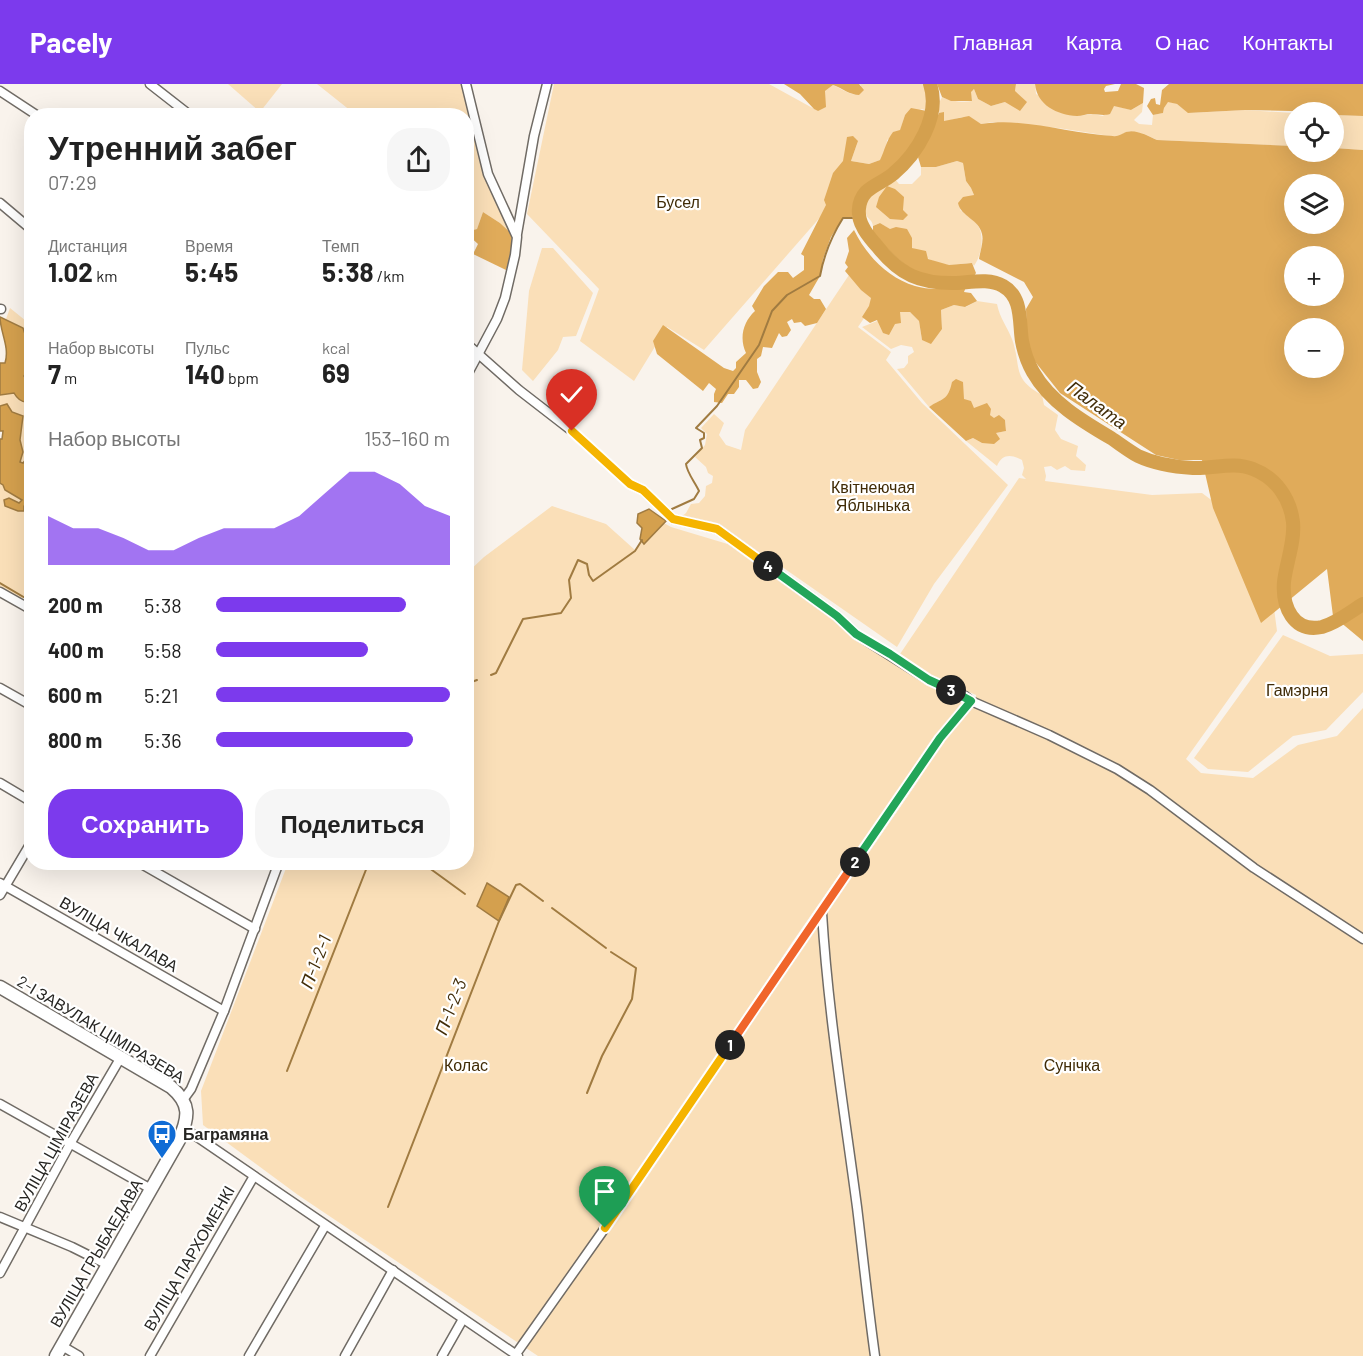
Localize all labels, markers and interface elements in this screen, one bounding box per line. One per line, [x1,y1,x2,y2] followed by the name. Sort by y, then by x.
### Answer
[30,25,112,59] text: Pacely
[953,29,1033,54] text: Главная
[1066,29,1122,54] text: Карта
[1155,29,1209,54] text: О нас
[1242,29,1333,54] text: Контакты
[1284,102,1344,378] map controls
[1284,102,1344,162] button: locate
[48,127,297,167] text: Утренний забег
[387,128,450,191] button: share
[48,170,97,194] text: 07:29
[1284,174,1344,234] button: layers
[656,192,700,211] park label: Бусел
[48,236,127,255] text: Дистанция
[185,236,233,255] text: Время
[322,236,359,255] text: Темп
[1284,246,1344,306] button: +
[48,256,93,287] text: 1.02
[185,256,238,287] text: 5:45
[322,256,374,287] text: 5:38
[93,266,117,285] text: km
[374,266,404,285] text: /km
[1284,318,1344,378] button: −
[48,338,154,357] text: Набор высоты
[185,338,230,357] text: Пульс
[322,338,350,357] text: kcal
[322,357,350,388] text: 69
[48,358,61,389] text: 7
[185,358,225,389] text: 140
[61,368,77,387] text: m
[225,368,259,387] text: bpm
[546,369,597,431] pin
[1064,375,1131,433] water label: Палата
[555,378,588,411] icon: check
[48,426,181,450] text: Набор высоты
[364,426,450,450] text: 153–160 m
[831,477,915,514] park label: Квітнеючая Яблынька
[753,551,783,581] pin: 4
[763,556,773,575] text: 4
[48,593,103,617] text: 200 m
[144,593,182,617] text: 5:38
[48,638,104,662] text: 400 m
[144,638,182,662] text: 5:58
[936,675,966,705] pin: 3
[947,680,955,699] text: 3
[1266,680,1328,699] park label: Гамэрня
[48,683,102,707] text: 600 m
[144,683,179,707] text: 5:21
[48,728,102,752] text: 800 m
[144,728,182,752] text: 5:36
[48,789,243,858] button: Сохранить
[255,789,450,858] button: Поделиться
[840,847,870,877] pin: 2
[851,852,859,871] text: 2
[57,892,182,975] street label: ВУЛІЦА ЧКАЛАВА
[295,932,335,991] water label: П-1-2-1
[14,971,189,1086] street label: 2-І ЗАВУЛАК ЦІМІРАЗЕВА
[429,976,471,1038] water label: П-1-2-3
[715,1030,745,1060] pin: 1
[727,1035,733,1054] text: 1
[444,1055,488,1074] park label: Колас
[1044,1055,1100,1074] park label: Сунічка
[10,1069,102,1214] street label: ВУЛІЦА ЦІМІРАЗЕВА
[146,1118,178,1160] bus stop icon: Баграмяна
[183,1124,269,1143] place label: Баграмяна
[579,1166,630,1228] pin
[45,1175,146,1330] street label: ВУЛІЦА ГРЫБАЕДАВА
[588,1175,621,1208] icon: arrive
[139,1182,238,1334] street label: ВУЛІЦА ПАРХОМЕНКІ

